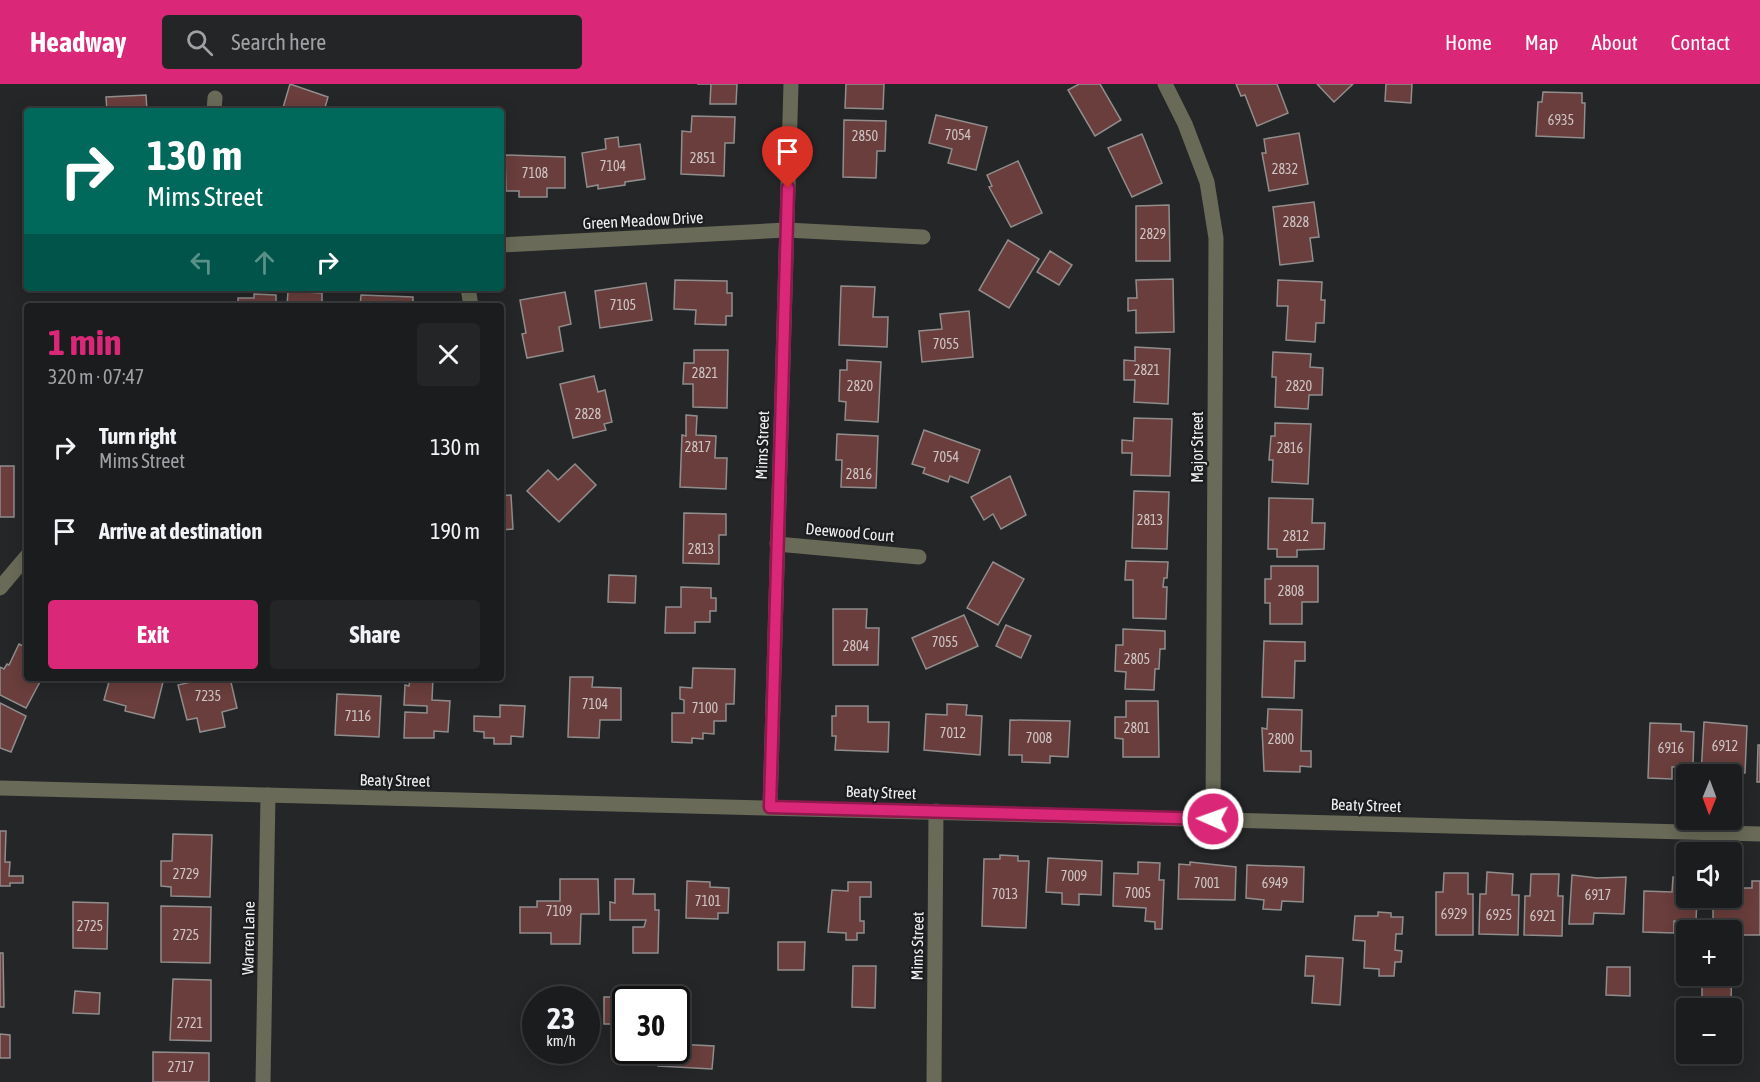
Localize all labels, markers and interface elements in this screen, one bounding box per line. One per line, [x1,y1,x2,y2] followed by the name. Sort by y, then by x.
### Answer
[162,15,582,69] search box
[30,26,126,58] text: Headway
[183,26,216,59] icon: search
[231,29,326,55] text: Search here
[1445,30,1492,54] text: Home
[1525,30,1559,54] text: Map
[1592,30,1638,54] text: About
[1671,30,1730,54] text: Contact
[1548,112,1574,128] house number: 6935
[762,126,813,188] pin
[945,127,972,143] house number: 7054
[852,128,879,144] house number: 2850
[147,131,242,179] text: 130 m
[48,132,126,210] icon: right
[771,135,804,168] icon: arrive
[690,150,716,166] house number: 2851
[600,158,627,174] house number: 7104
[1272,161,1298,177] house number: 2832
[522,165,549,181] house number: 7108
[147,181,263,212] text: Mims Street
[582,208,704,232] street label: Green Meadow Drive
[1283,214,1310,230] house number: 2828
[1140,226,1166,242] house number: 2829
[185,246,218,279] icon: left
[248,246,281,279] icon: ahead
[311,246,344,279] icon: right
[610,297,636,313] house number: 7105
[48,321,122,363] text: 1 min
[417,323,480,386] button: close
[933,336,959,352] house number: 7055
[1134,362,1160,378] house number: 2821
[48,365,144,388] text: 320 m · 07:47
[692,365,718,381] house number: 2821
[847,378,874,394] house number: 2820
[1286,378,1313,394] house number: 2820
[575,406,602,422] house number: 2828
[752,410,772,480] street label: Mims Street
[1188,411,1207,483] street label: Major Street
[99,423,176,449] text: Turn right
[48,431,81,464] icon: right
[430,434,480,460] text: 130 m
[685,439,711,455] house number: 2817
[1277,440,1304,456] house number: 2816
[99,449,185,472] text: Mims Street
[933,449,960,465] house number: 7054
[846,466,873,482] house number: 2816
[1137,512,1163,528] house number: 2813
[48,515,81,548] icon: arrive
[99,518,262,544] text: Arrive at destination
[430,518,480,544] text: 190 m
[805,519,896,545] street label: Deewood Court
[1283,528,1309,544] house number: 2812
[688,541,714,557] house number: 2813
[1278,583,1305,599] house number: 2808
[48,600,258,669] button: Exit
[270,600,480,669] button: Share
[932,634,958,650] house number: 7055
[843,638,870,654] house number: 2804
[1124,651,1150,667] house number: 2805
[195,688,221,704] house number: 7235
[582,696,609,712] house number: 7104
[692,700,719,716] house number: 7100
[345,708,372,724] house number: 7116
[1124,720,1150,736] house number: 2801
[940,725,966,741] house number: 7012
[1026,730,1053,746] house number: 7008
[1268,731,1295,747] house number: 2800
[1712,738,1738,754] house number: 6912
[1658,740,1685,756] house number: 6916
[1676,764,1742,830] north arrow
[1676,764,1742,1064] map controls
[359,770,431,791] street label: Beaty Street
[845,782,917,803] street label: Beaty Street
[1181,787,1245,851] position arrow
[1330,795,1402,816] street label: Beaty Street
[1676,842,1742,908] button: sound
[173,866,199,882] house number: 2729
[1061,868,1087,884] house number: 7009
[1194,875,1220,891] house number: 7001
[1262,875,1288,891] house number: 6949
[1125,885,1151,901] house number: 7005
[992,886,1018,902] house number: 7013
[1585,887,1611,903] house number: 6917
[695,893,721,909] house number: 7101
[238,901,258,975] street label: Warren Lane
[546,903,572,919] house number: 7109
[1441,906,1467,922] house number: 6929
[1486,907,1512,923] house number: 6925
[1530,908,1556,924] house number: 6921
[907,911,927,981] street label: Mims Street
[77,918,103,934] house number: 2725
[1676,920,1742,986] button: +
[173,927,199,943] house number: 2725
[612,986,690,1064] speed limit sign: 30
[1676,998,1742,1064] button: −
[547,1001,575,1035] text: 23
[177,1015,203,1031] house number: 2721
[546,1032,576,1049] text: km/h
[168,1059,194,1075] house number: 2717

